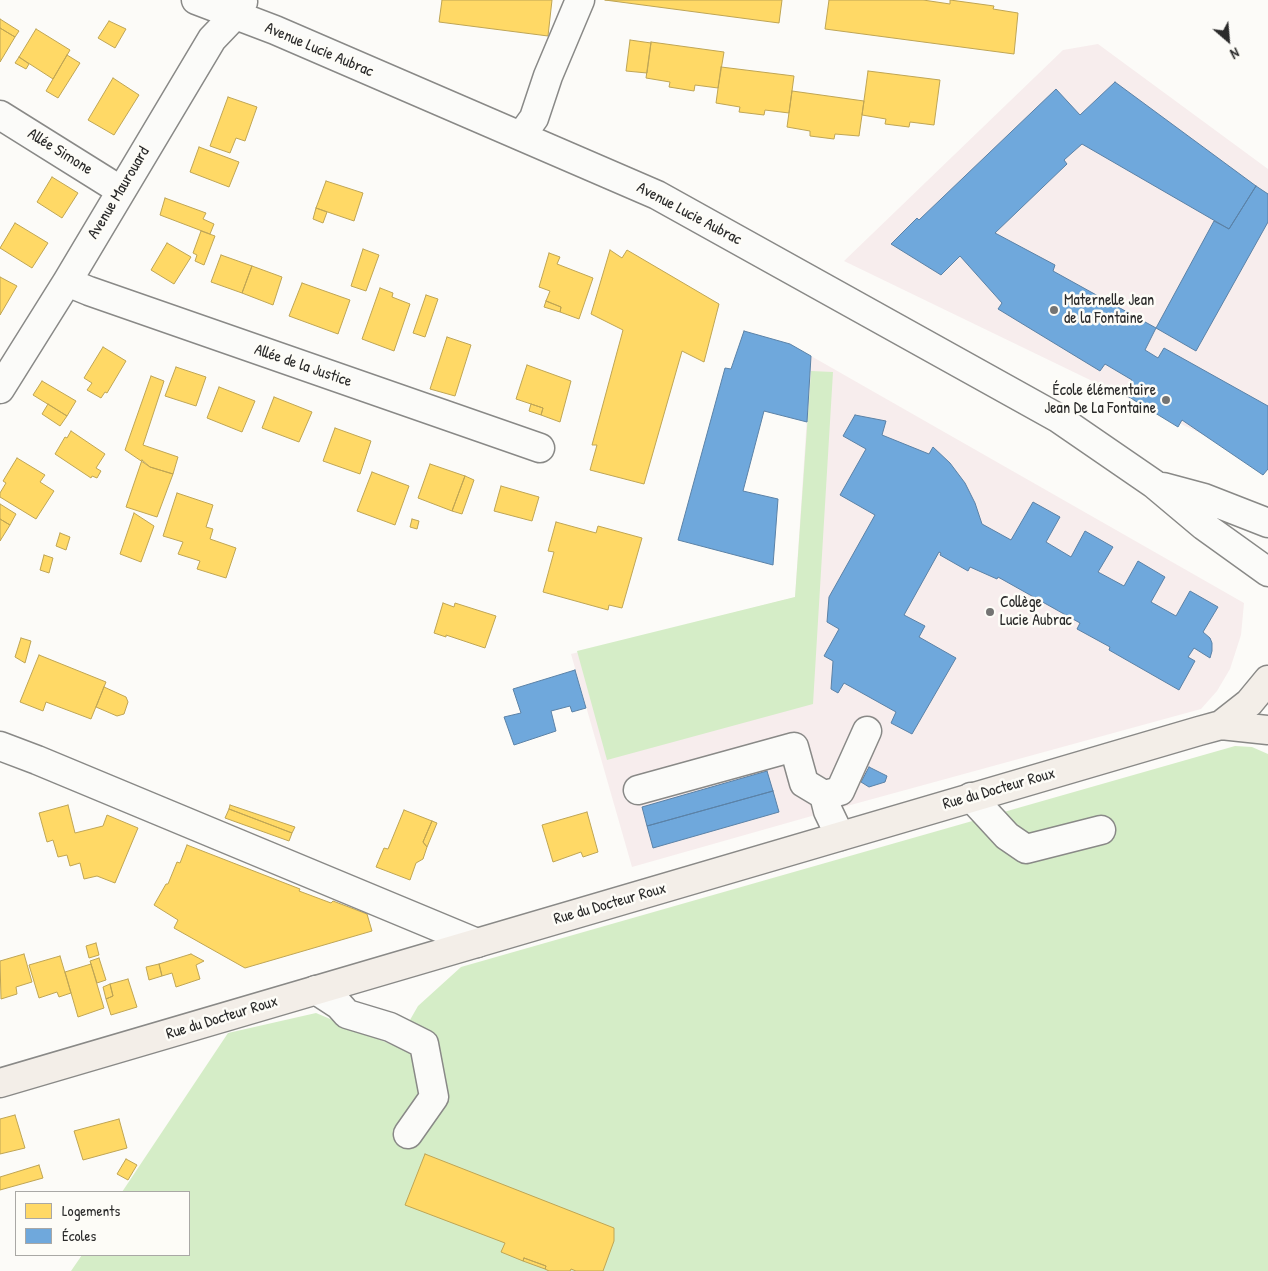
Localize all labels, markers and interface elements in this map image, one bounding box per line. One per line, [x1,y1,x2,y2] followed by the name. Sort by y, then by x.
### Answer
[1203,15,1253,65] north arrow
[262,19,376,81] street label: Avenue Lucie Aubrac
[1227,44,1243,64] text: N
[24,125,96,179] street label: Allée Simone
[84,143,154,243] street label: Avenue Maurouard
[633,178,745,250] street label: Avenue Lucie Aubrac
[1064,291,1154,329] place label: Maternelle Jean de la Fontaine
[1048,304,1060,316] marker: Maternelle Jean de la Fontaine
[252,340,354,392] street label: Allée de la Justice
[1044,381,1156,419] place label: École élémentaire Jean De La Fontaine
[1160,394,1172,406] marker: École élémentaire Jean De La Fontaine
[1000,593,1072,631] place label: Collège Lucie Aubrac
[984,606,996,618] marker: Collège Lucie Aubrac
[941,764,1057,814] street label: Rue du Docteur Roux
[552,879,668,929] street label: Rue du Docteur Roux
[164,992,280,1044] street label: Rue du Docteur Roux
[15,1191,190,1256] legend
[62,1200,120,1221] text: Logements
[62,1225,96,1246] text: Écoles

